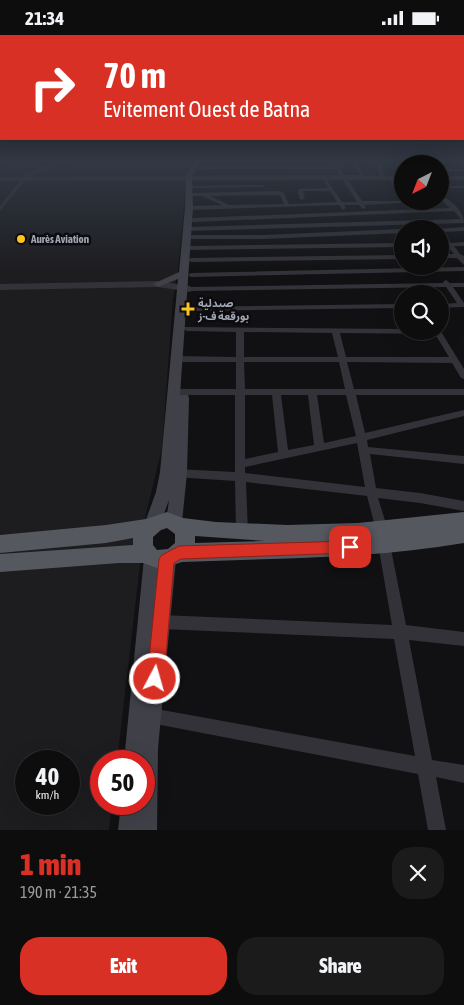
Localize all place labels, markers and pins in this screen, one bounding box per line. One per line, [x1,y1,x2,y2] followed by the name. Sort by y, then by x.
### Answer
[15,233,27,245] marker: Aurès Aviation
[30,233,89,245] place label: Aurès Aviation
[197,297,249,323] place label: صيدلية بورقعة ف-ز
[182,303,194,315] marker: صيدلية بورقعة ف-ز
[329,526,371,568] pin

